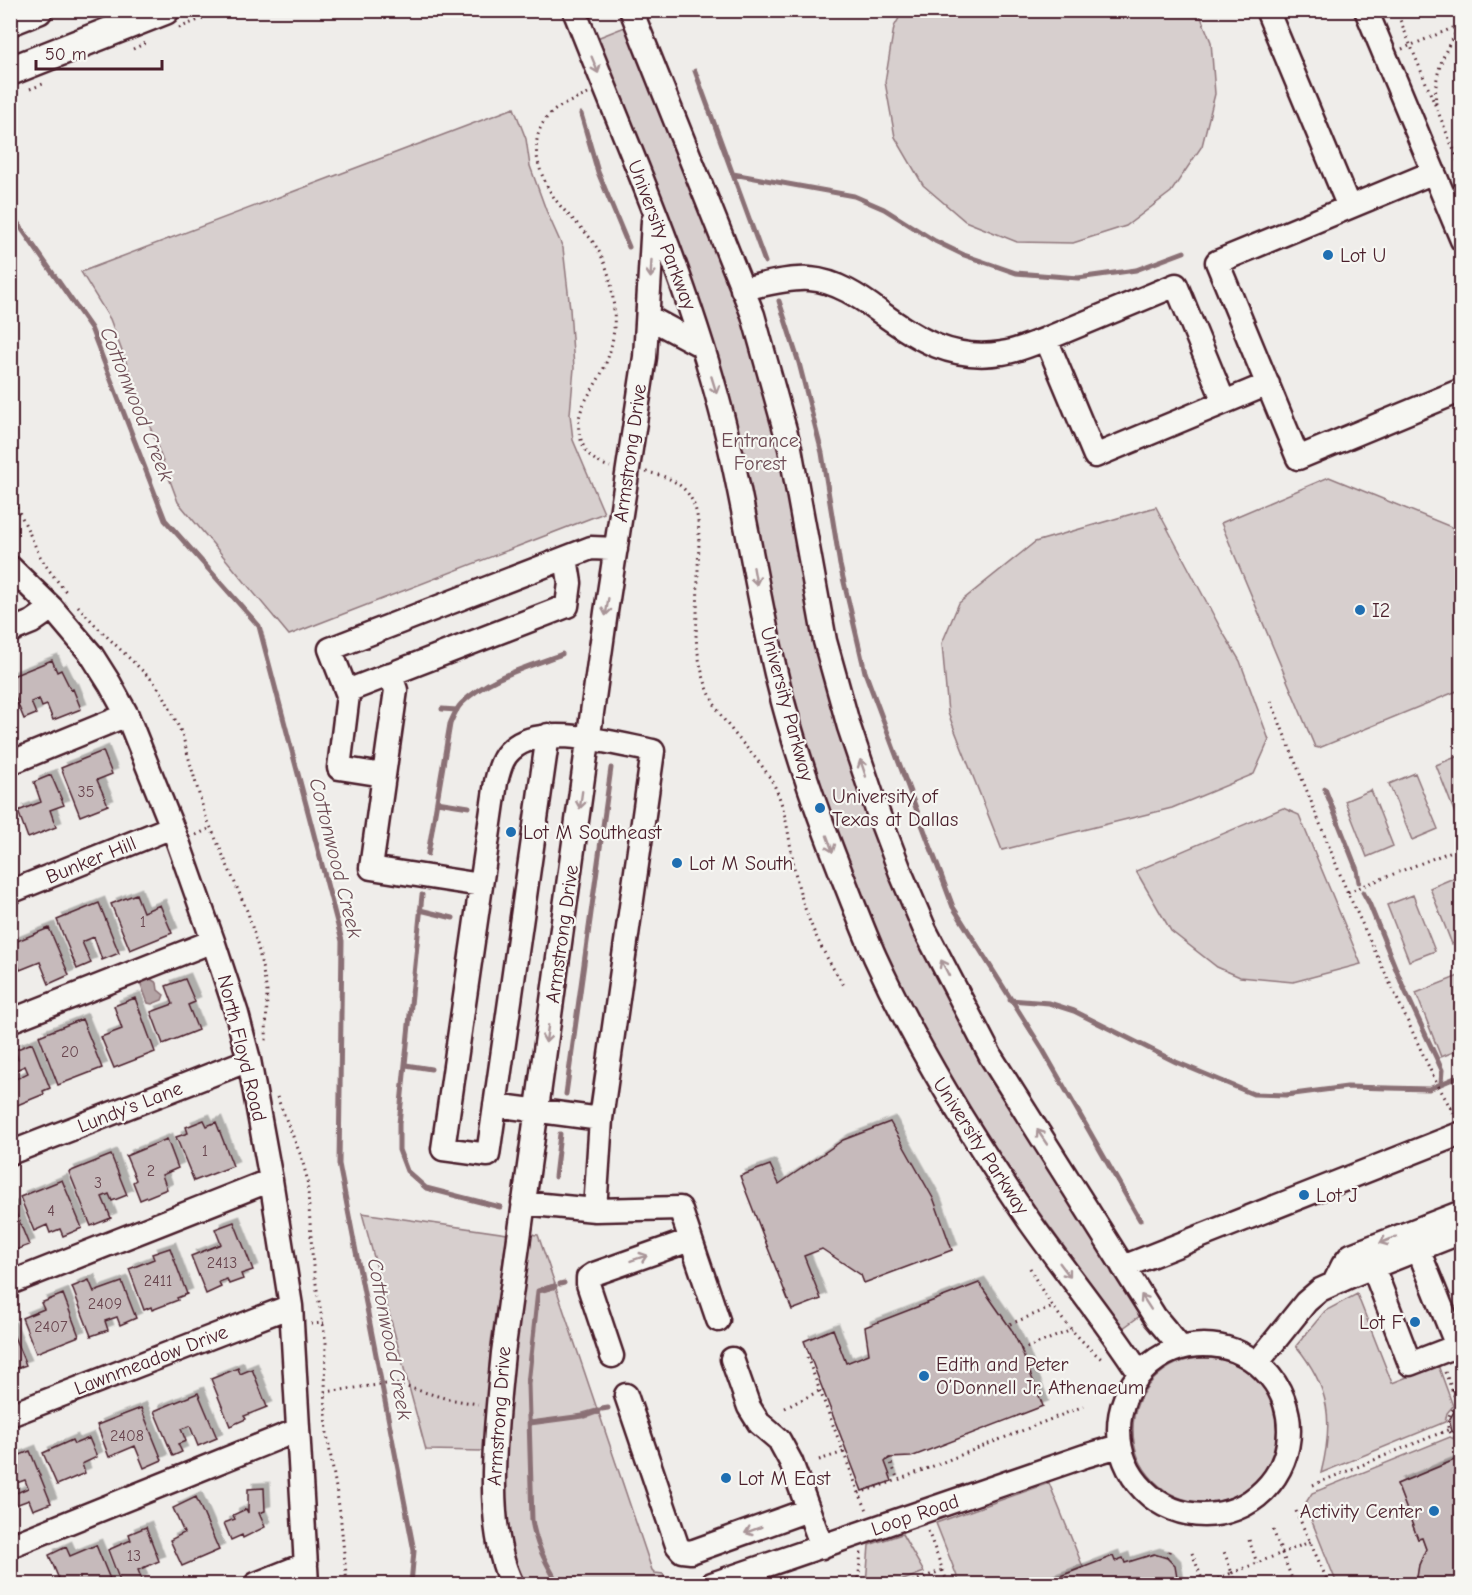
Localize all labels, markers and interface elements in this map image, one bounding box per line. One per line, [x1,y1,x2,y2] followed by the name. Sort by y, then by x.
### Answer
[36,33,162,71] scale bar
[45,44,87,65] text: 50 m
[591,55,602,74] one-way arrow
[623,157,701,313] street label: University Parkway
[1340,244,1386,267] place label: Lot U
[1321,248,1335,262] marker: Lot U
[645,259,656,279] one-way arrow
[95,323,179,485] water label: Cottonwood Creek
[709,376,720,395] one-way arrow
[609,382,651,524] street label: Armstrong Drive
[721,429,799,475] park label: Entrance Forest
[750,566,761,585] one-way arrow
[601,596,612,616] one-way arrow
[1372,599,1390,622] place label: I2
[1353,603,1367,617] marker: I2
[755,624,819,784] street label: University Parkway
[857,759,868,778] one-way arrow
[304,775,368,941] water label: Cottonwood Creek
[78,783,94,801] house number: 35
[832,785,958,831] place label: University of Texas at Dallas
[575,790,586,809] one-way arrow
[813,801,827,815] marker: University of Texas at Dallas
[523,821,663,844] place label: Lot M Southeast
[504,825,518,839] marker: Lot M Southeast
[42,831,140,889] street label: Bunker Hill
[825,834,836,853] one-way arrow
[689,852,793,875] place label: Lot M South
[670,856,684,870] marker: Lot M South
[541,863,583,1005] street label: Armstrong Drive
[140,913,146,931] house number: 1
[939,959,950,977] one-way arrow
[213,972,271,1124] street label: North Floyd Road
[541,1024,552,1044] one-way arrow
[61,1043,79,1061] house number: 20
[928,1073,1034,1219] street label: University Parkway
[74,1076,186,1138] street label: Lundy's Lane
[1036,1129,1048,1145] one-way arrow
[202,1142,208,1160] house number: 1
[147,1162,155,1180] house number: 2
[94,1174,102,1192] house number: 3
[1316,1184,1358,1207] place label: Lot J
[1297,1188,1311,1202] marker: Lot J
[47,1202,55,1220] house number: 4
[1379,1236,1398,1247] one-way arrow
[629,1252,648,1263] one-way arrow
[207,1254,237,1272] house number: 2413
[363,1256,418,1423] water label: Cottonwood Creek
[1059,1261,1072,1277] one-way arrow
[144,1272,172,1290] house number: 2411
[1139,1294,1151,1311] one-way arrow
[88,1295,122,1313] house number: 2409
[1359,1311,1403,1334] place label: Lot F
[1408,1315,1422,1329] marker: Lot F
[34,1318,68,1336] house number: 2407
[71,1320,231,1400] street label: Lawnmeadow Drive
[483,1346,515,1486] street label: Armstrong Drive
[936,1353,1144,1399] place label: Edith and Peter O’Donnell Jr. Athenaeum
[917,1369,931,1383] marker: Edith and Peter O’Donnell Jr. Athenaeum
[110,1427,144,1445] house number: 2408
[738,1467,832,1490] place label: Lot M East
[719,1471,733,1485] marker: Lot M East
[868,1489,962,1541] street label: Loop Road
[1300,1500,1422,1523] place label: Activity Center
[1427,1504,1441,1518] marker: Activity Center
[744,1525,763,1536] one-way arrow
[127,1547,141,1565] house number: 13

